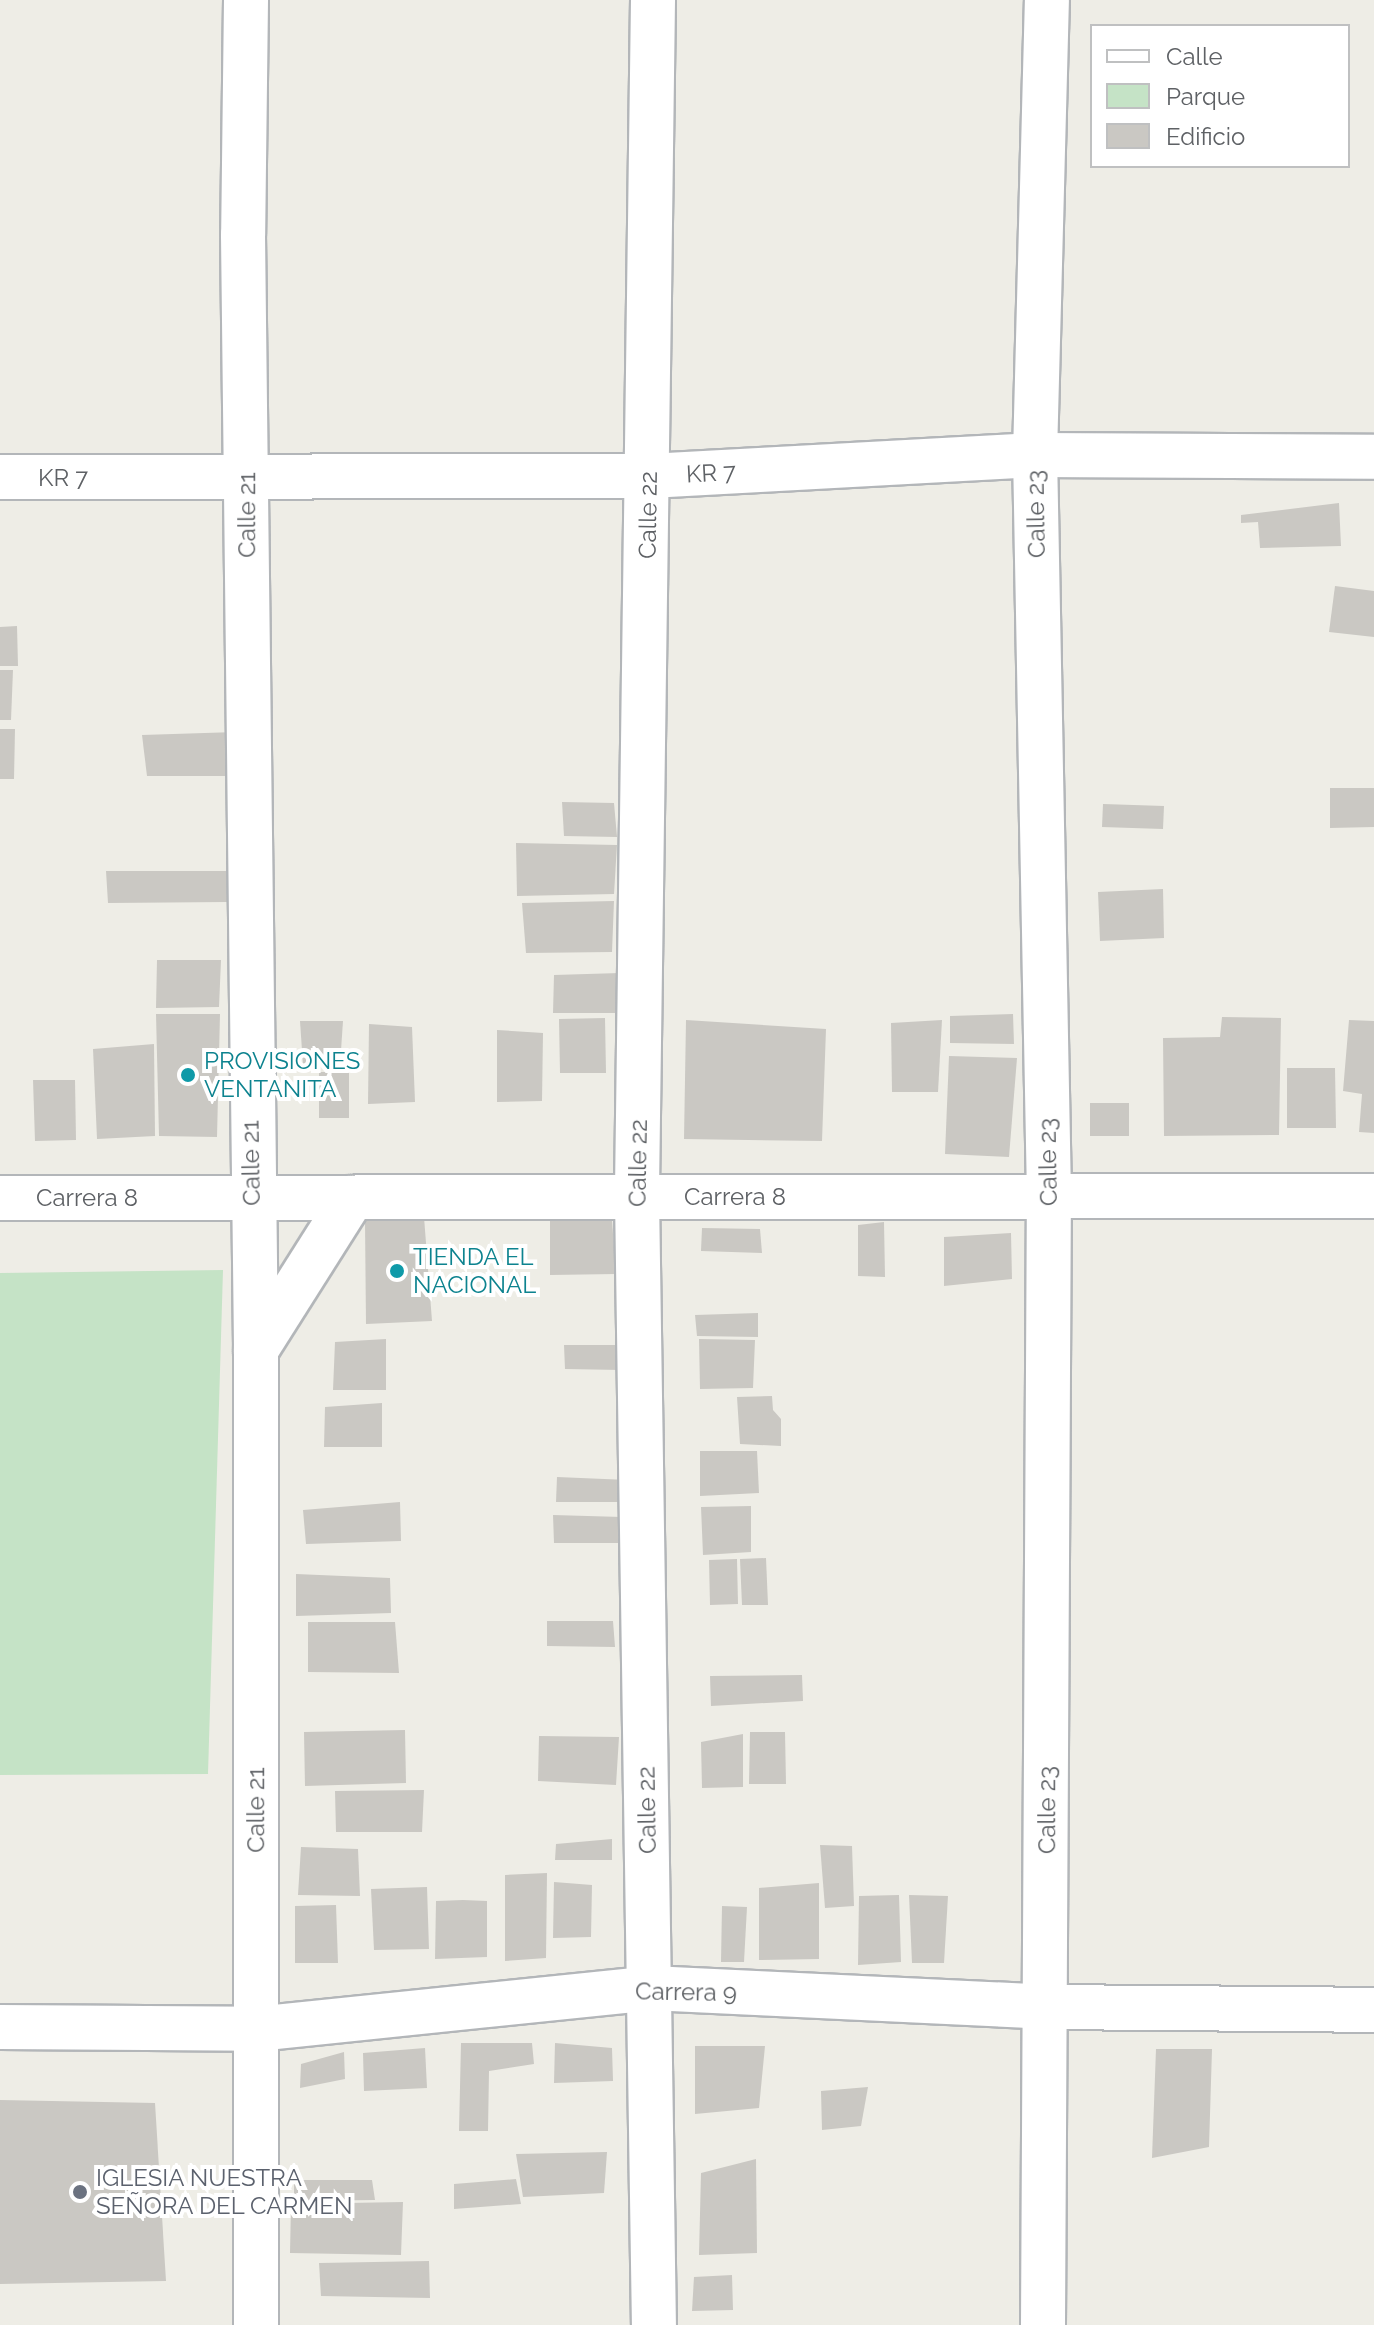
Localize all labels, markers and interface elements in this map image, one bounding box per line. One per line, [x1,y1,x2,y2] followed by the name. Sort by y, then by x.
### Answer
[1090,24,1350,168] legend
[1166,42,1223,71] text: Calle
[1166,82,1245,111] text: Parque
[1166,122,1245,151] text: Edificio
[685,457,737,489] street label: KR 7
[38,464,88,492] street label: KR 7
[1021,470,1051,558] street label: Calle 23
[633,471,663,559] street label: Calle 22
[233,472,261,558] street label: Calle 21
[204,1047,360,1103] place label: PROVISIONES VENTANITA
[179,1066,197,1084] marker: PROVISIONES VENTANITA
[1033,1118,1063,1206] street label: Calle 23
[623,1119,653,1207] street label: Calle 22
[236,1120,266,1206] street label: Calle 21
[684,1183,786,1211] street label: Carrera 8
[36,1184,138,1212] street label: Carrera 8
[413,1243,536,1299] place label: TIENDA EL NACIONAL
[388,1262,406,1280] marker: TIENDA EL NACIONAL
[632,1766,662,1854] street label: Calle 22
[1033,1766,1061,1854] street label: Calle 23
[242,1767,270,1853] street label: Calle 21
[635,1977,737,2007] street label: Carrera 9
[96,2164,354,2220] place label: IGLESIA NUESTRA SEÑORA DEL CARMEN
[71,2183,89,2201] marker: IGLESIA NUESTRA SEÑORA DEL CARMEN

